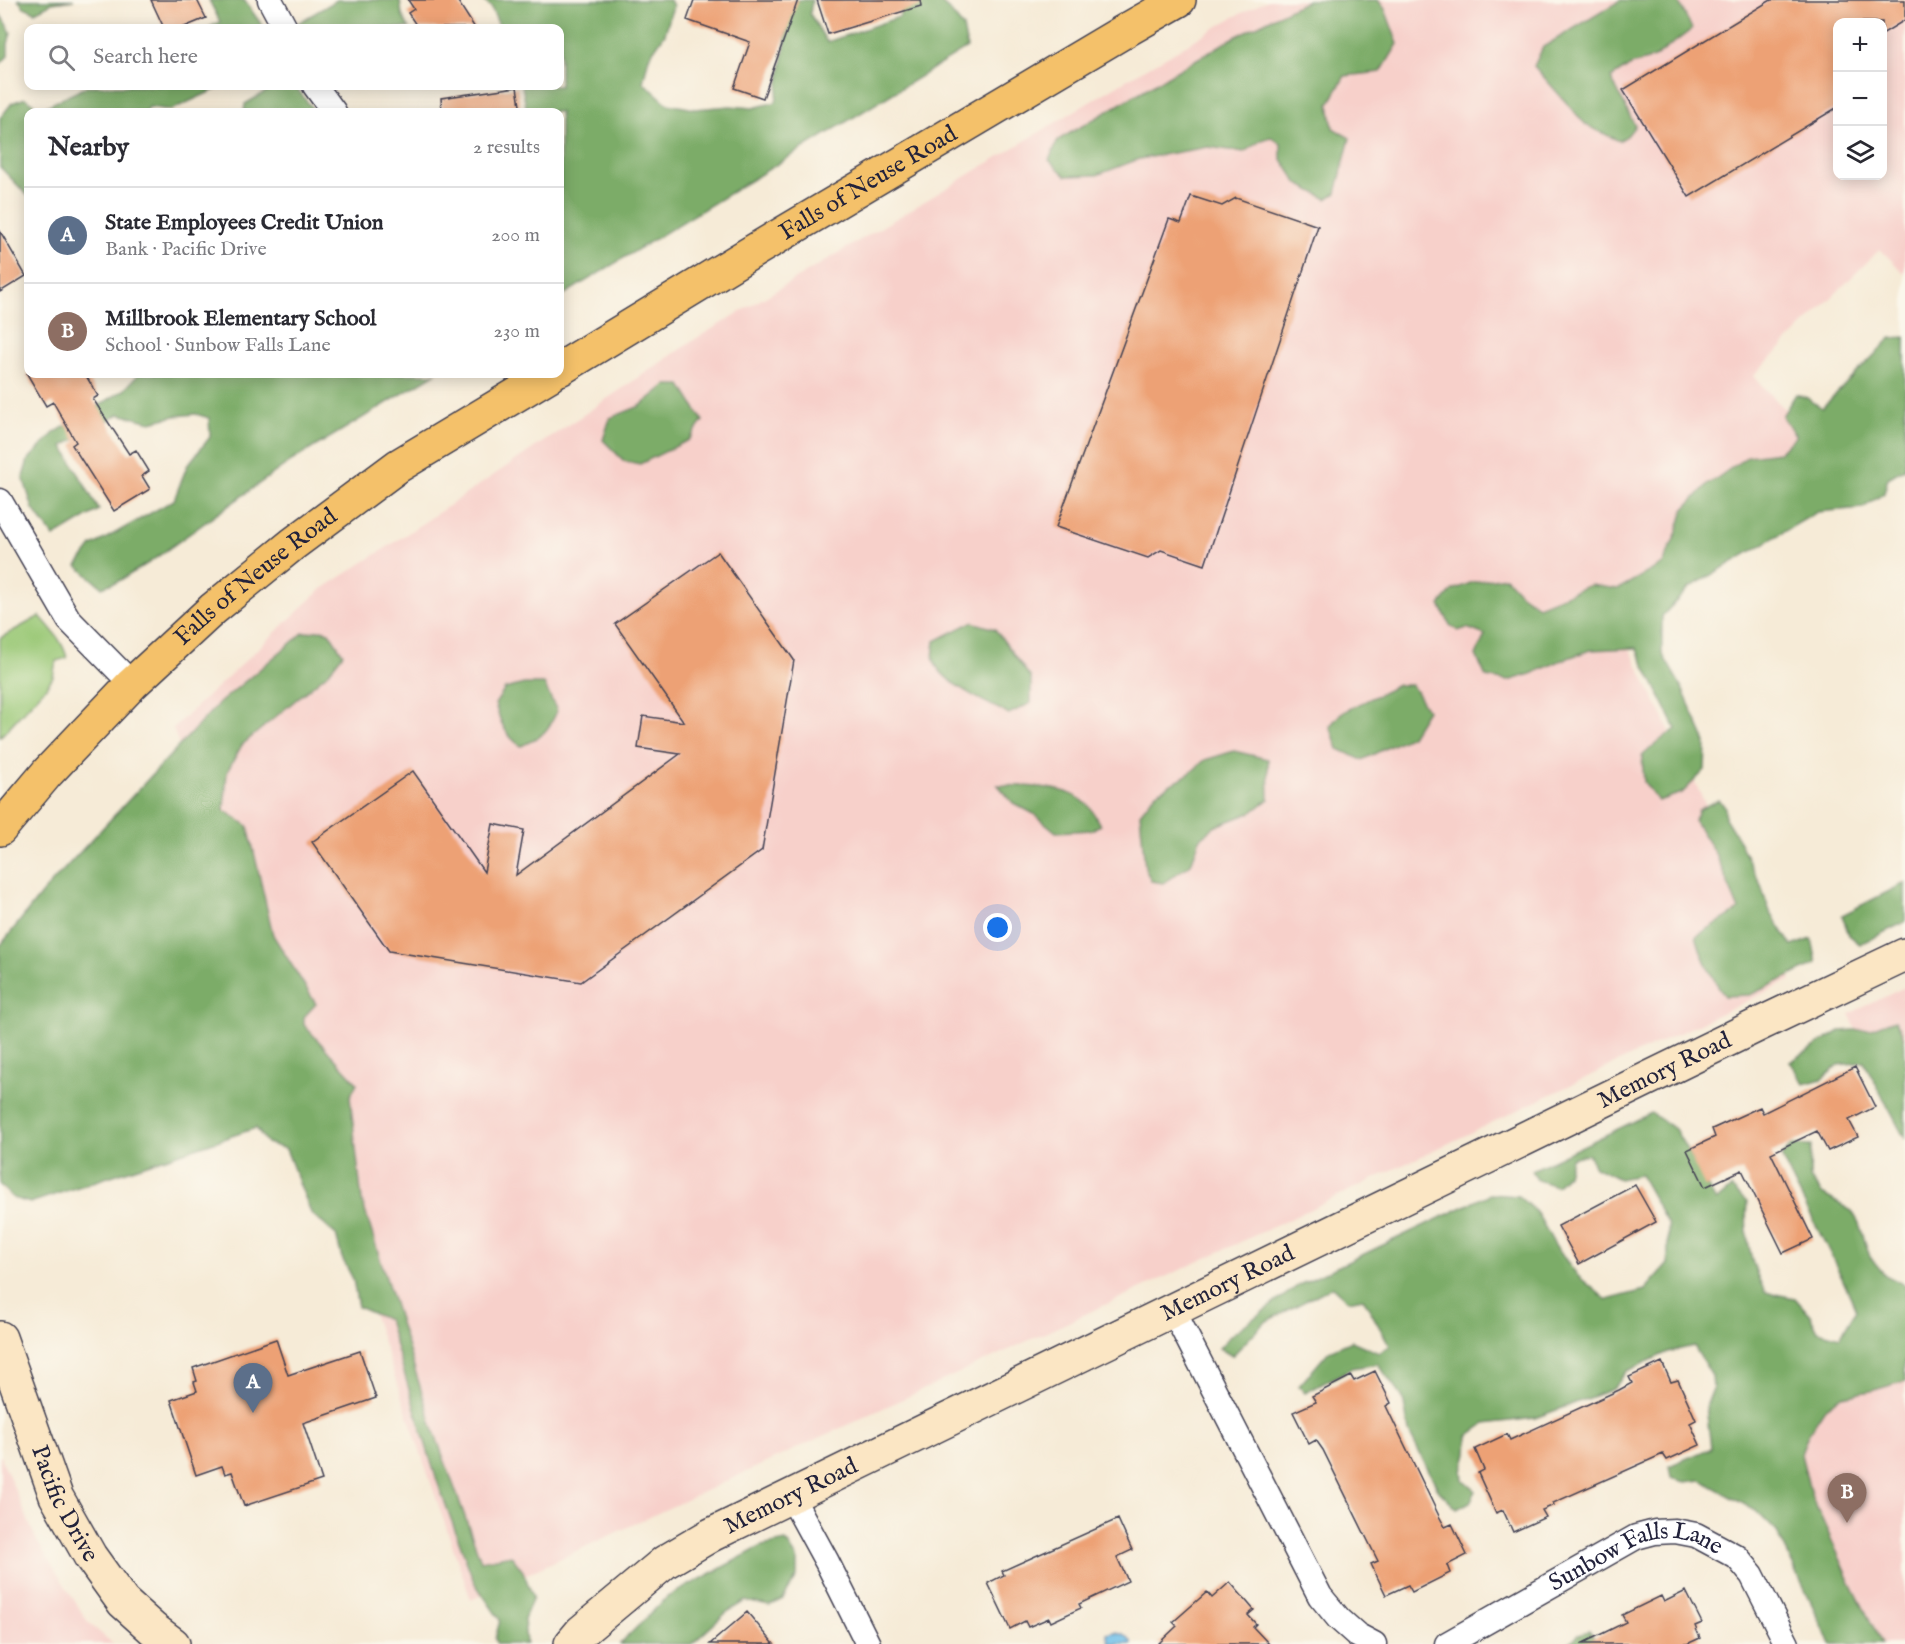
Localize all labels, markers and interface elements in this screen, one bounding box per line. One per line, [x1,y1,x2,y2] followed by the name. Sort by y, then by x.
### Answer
[1833,18,1887,180] map controls
[1833,18,1887,72] button: +
[24,24,564,90] search box
[45,41,78,74] icon: search
[93,43,198,71] text: Search here
[1833,72,1887,126] button: −
[774,118,963,248] street label: Falls of Neuse Road
[1833,126,1887,180] button: layers
[48,131,129,164] text: Nearby
[473,135,540,160] text: 2 results
[105,209,384,237] text: State Employees Credit Union
[61,223,74,248] text: A
[491,223,540,248] text: 200 m
[105,237,267,262] text: Bank · Pacific Drive
[105,305,376,333] text: Millbrook Elementary School
[61,319,74,344] text: B
[494,319,540,344] text: 230 m
[105,333,331,358] text: School · Sunbow Falls Lane
[168,501,343,653] street label: Falls of Neuse Road
[983,913,1012,942] your location
[1593,1025,1737,1116] street label: Memory Road
[1156,1238,1300,1329] street label: Memory Road
[234,1364,272,1413] pin: A
[24,1441,106,1568] street label: Pacific Drive
[719,1450,863,1542] street label: Memory Road
[1828,1474,1866,1523] pin: B
[1543,1516,1728,1599] street label: Sunbow Falls Lane

